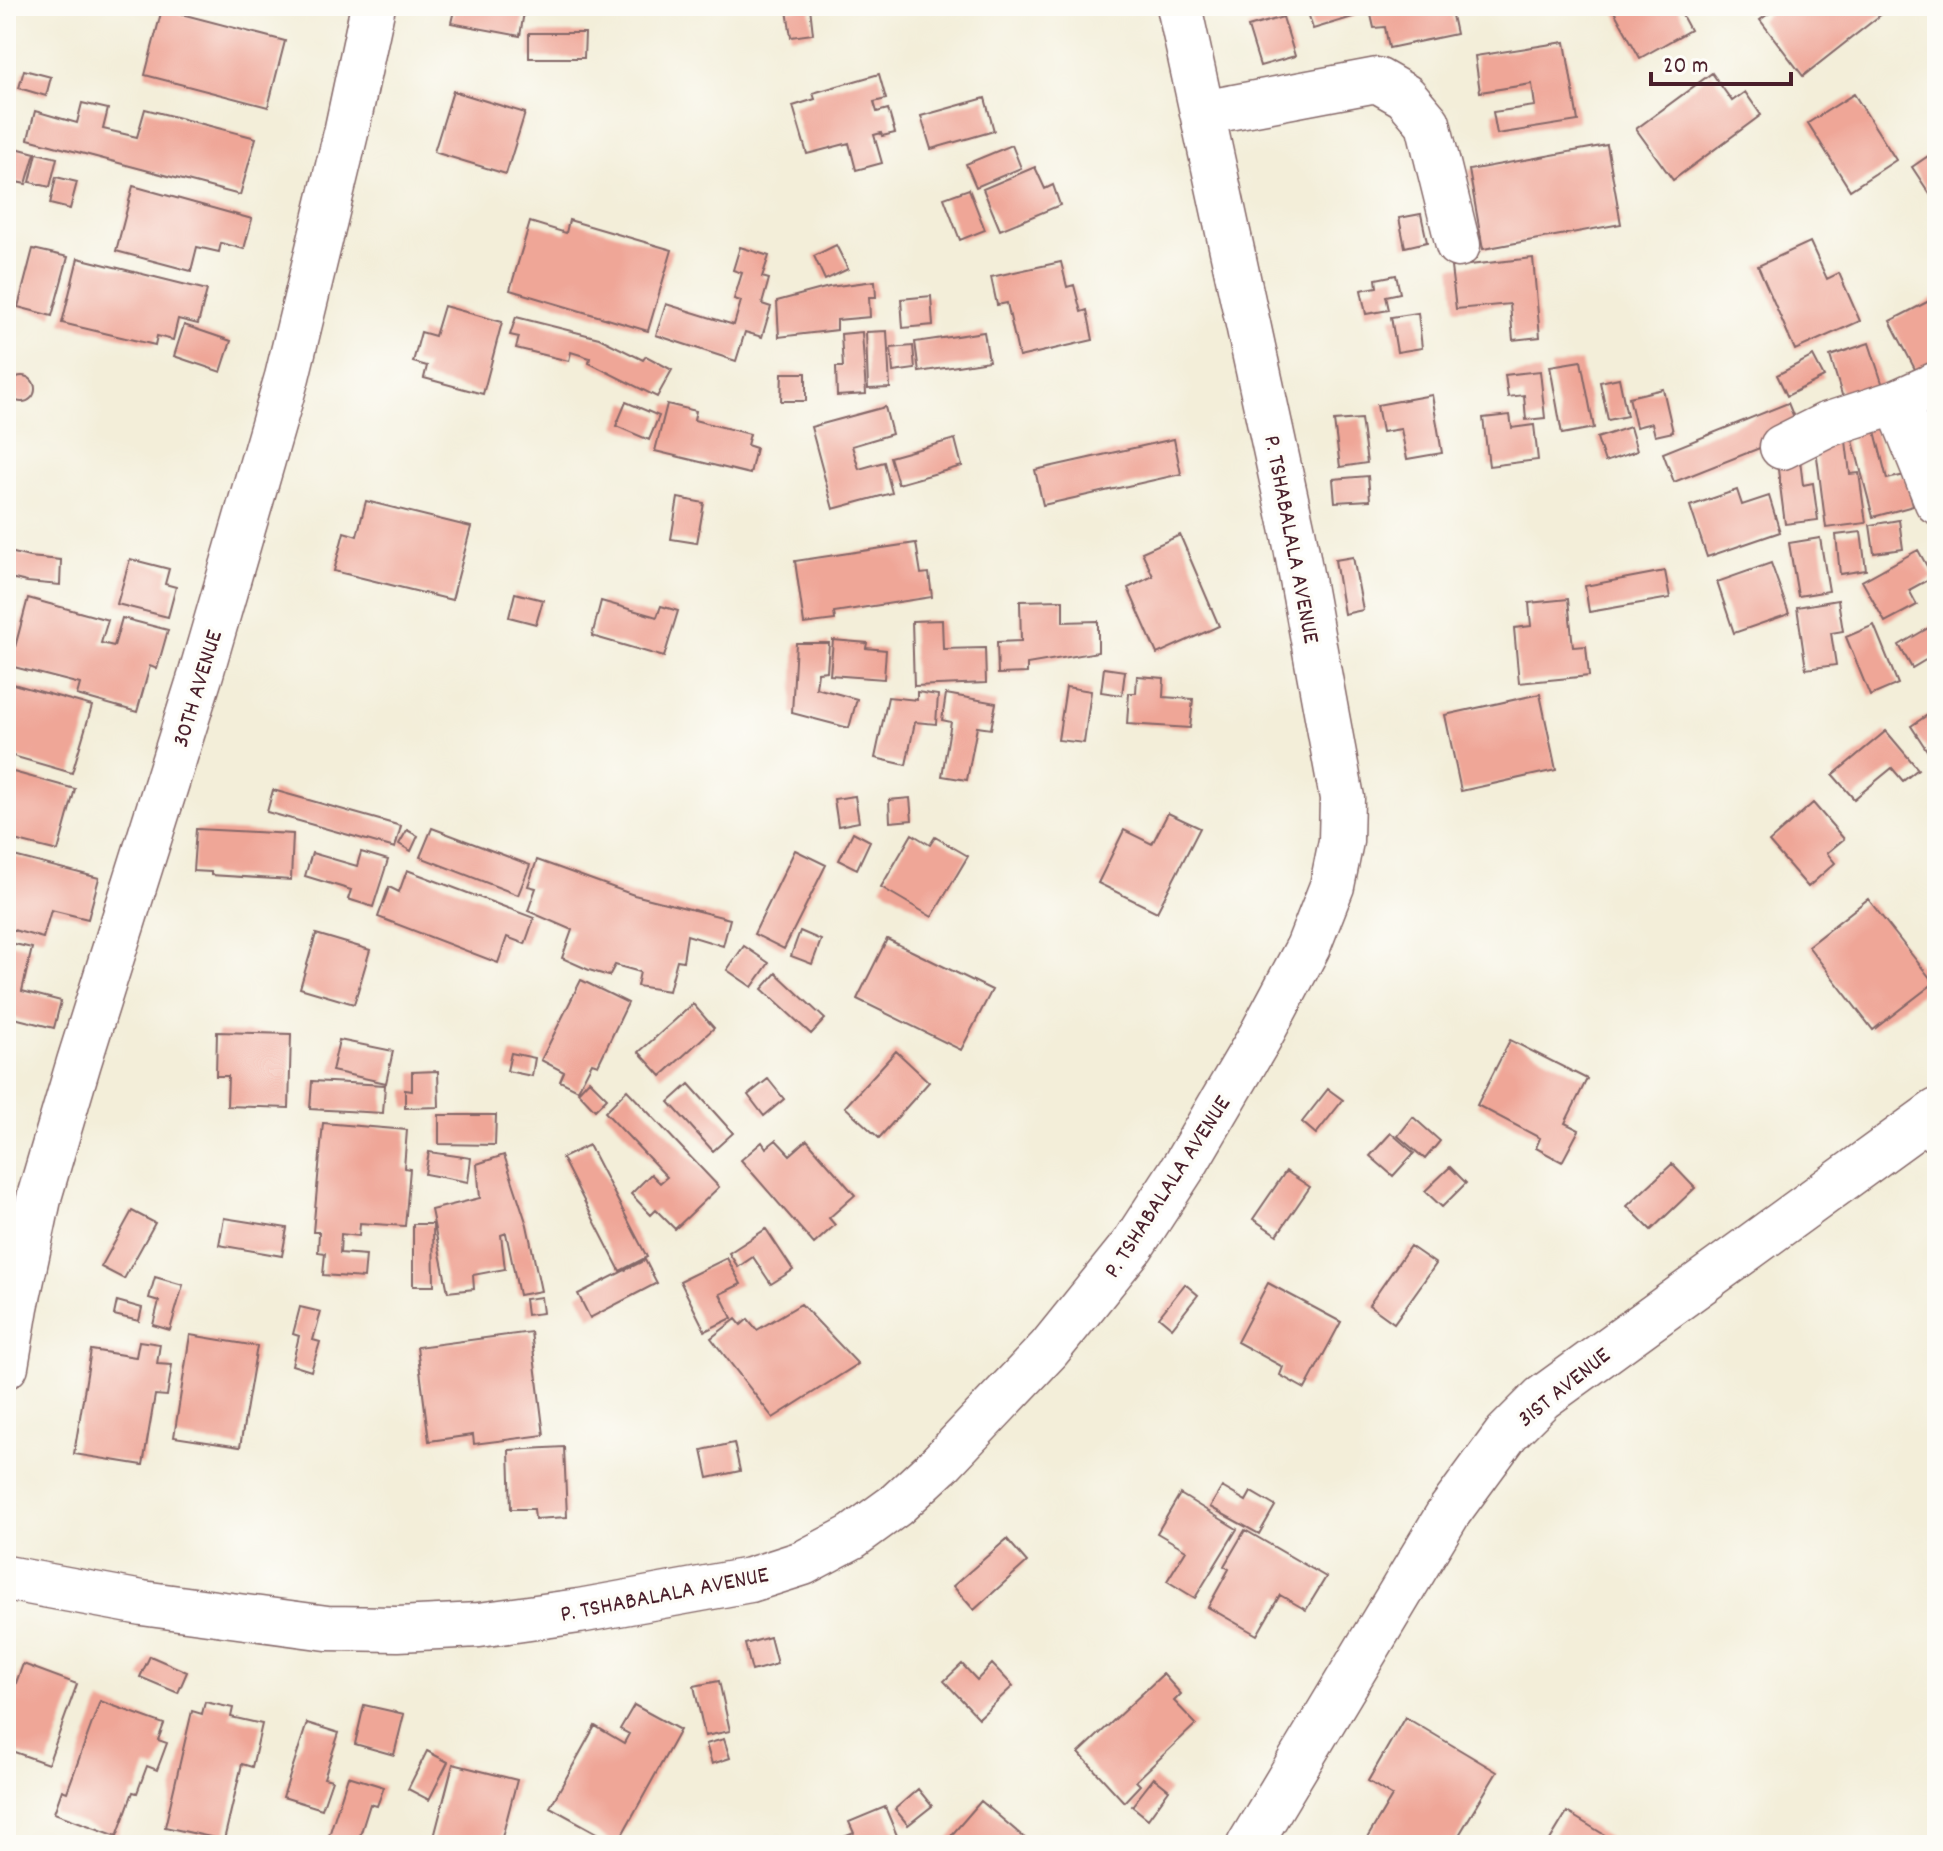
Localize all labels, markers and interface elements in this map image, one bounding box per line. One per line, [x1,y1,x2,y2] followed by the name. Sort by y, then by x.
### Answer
[1651,36,1791,86] scale bar
[1663,50,1709,84] text: 20 m
[1253,432,1327,647] street label: P. TSHABALALA AVENUE
[165,626,233,752] street label: 30TH AVENUE
[1097,1090,1240,1286] street label: P. TSHABALALA AVENUE
[1511,1340,1619,1437] street label: 31ST AVENUE
[557,1559,772,1633] street label: P. TSHABALALA AVENUE

